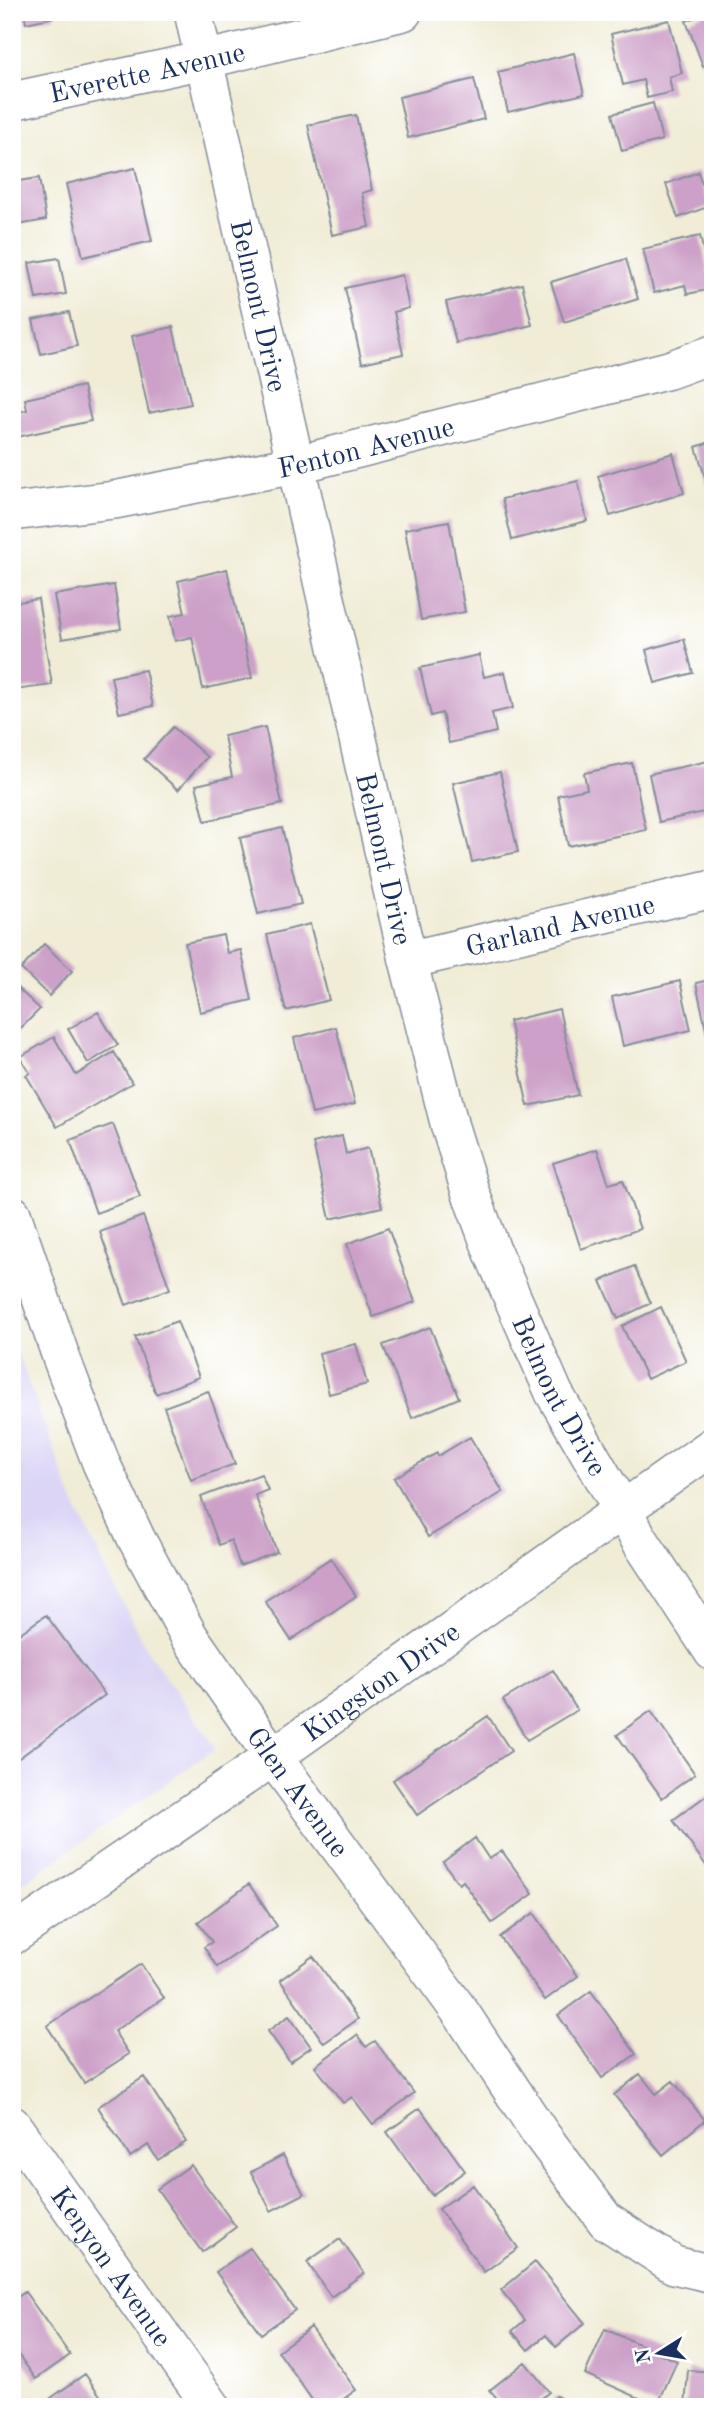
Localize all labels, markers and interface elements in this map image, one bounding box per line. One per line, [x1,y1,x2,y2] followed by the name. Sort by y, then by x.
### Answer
[47,40,248,110] street label: Everette Avenue
[224,217,290,395] street label: Belmont Drive
[276,414,457,485] street label: Fenton Avenue
[349,770,415,948] street label: Belmont Drive
[463,892,658,963] street label: Garland Avenue
[505,1312,610,1482] street label: Belmont Drive
[298,1619,466,1748] street label: Kingston Drive
[240,1723,353,1863] street label: Glen Avenue
[44,2183,176,2353] street label: Kenyon Avenue
[624,2318,694,2388] north arrow
[634,2346,655,2365] text: N

